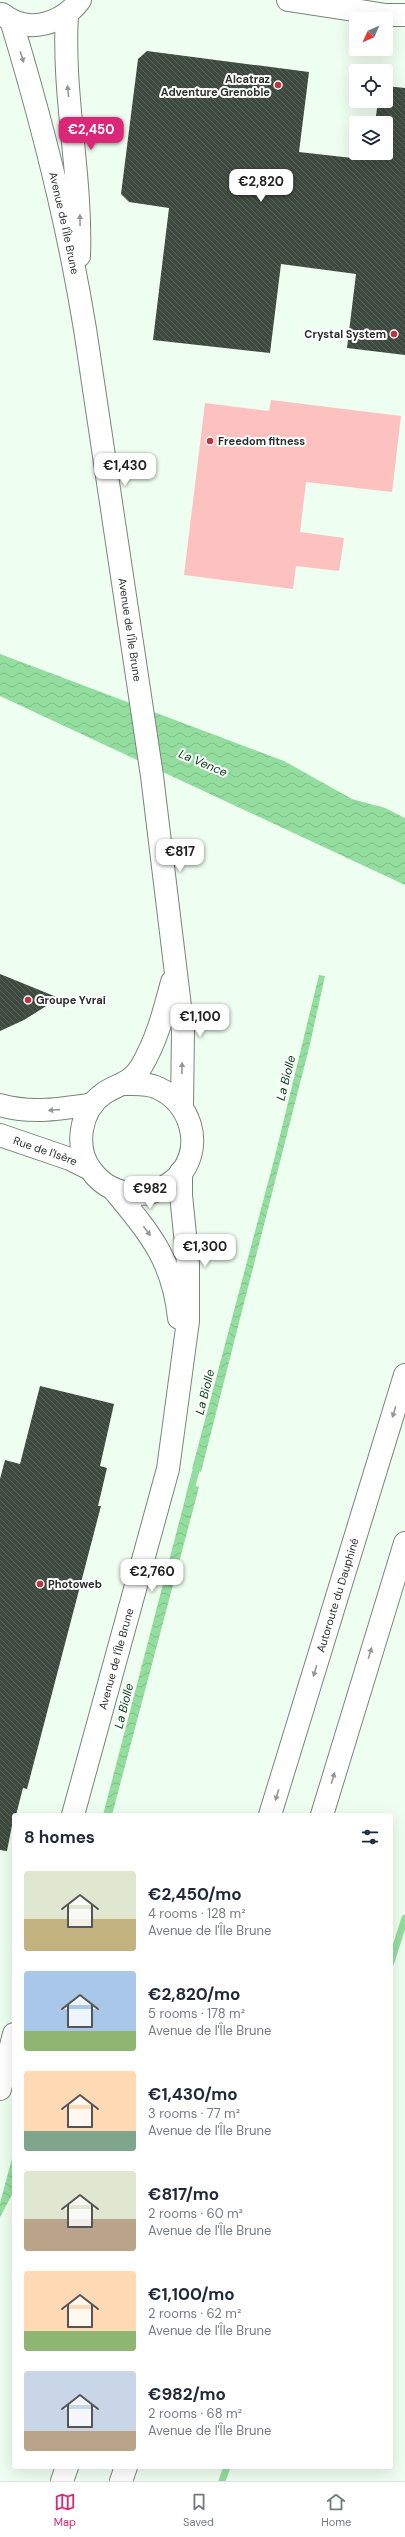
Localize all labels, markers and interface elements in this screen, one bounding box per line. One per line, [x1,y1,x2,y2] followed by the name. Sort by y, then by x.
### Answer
[349,12,393,56] north arrow
[349,12,393,160] map controls
[19,52,25,64] one-way arrow
[349,64,393,108] button: locate
[161,72,270,99] place label: Alcatraz Adventure Grenoble
[273,80,283,90] marker: Alcatraz Adventure Grenoble
[64,85,71,97] one-way arrow
[349,116,393,160] button: layers
[58,117,124,151] pin: €2,450
[68,121,114,138] text: €2,450
[228,169,294,203] pin: €2,820
[46,170,82,275] street label: Avenue de l'Île Brune
[238,173,284,190] text: €2,820
[77,213,83,226] one-way arrow
[304,327,386,341] place label: Crystal System
[389,329,399,339] marker: Crystal System
[218,434,305,448] place label: Freedom fitness
[205,436,215,446] marker: Freedom fitness
[92,453,158,487] pin: €1,430
[103,457,147,474] text: €1,430
[115,577,145,682] street label: Avenue de l'Île Brune
[176,746,230,780] water label: La Vence
[156,839,204,873] pin: €817
[165,843,195,860] text: €817
[36,993,106,1007] place label: Groupe Yvrai
[23,995,33,1005] marker: Groupe Yvrai
[167,1004,233,1038] pin: €1,100
[179,1008,221,1025] text: €1,100
[273,1054,299,1102] water label: La Biolle
[179,1062,186,1074] one-way arrow
[48,1106,60,1113] one-way arrow
[12,1133,80,1169] street label: Rue de l'Isère
[126,1176,174,1210] pin: €982
[133,1180,167,1197] text: €982
[143,1226,152,1237] one-way arrow
[172,1234,238,1268] pin: €1,300
[183,1238,227,1255] text: €1,300
[192,1368,218,1416] water label: La Biolle
[391,1407,397,1419] one-way arrow
[313,1536,362,1654] street label: Autoroute du Dauphiné
[119,1559,185,1593] pin: €2,760
[129,1563,175,1580] text: €2,760
[48,1577,102,1591] place label: Photoweb
[35,1579,45,1589] marker: Photoweb
[95,1607,136,1711] street label: Avenue de l'Île Brune
[367,1647,373,1659] one-way arrow
[312,1665,318,1677] one-way arrow
[111,1682,137,1730] water label: La Biolle
[330,1771,336,1783] one-way arrow
[274,1789,280,1801] one-way arrow
[24,1826,95,1848] text: 8 homes
[359,1826,381,1848] icon: filters
[148,1883,242,1905] text: €2,450/mo
[56,1887,104,1935] icon: home
[148,1905,246,1922] text: 4 rooms · 128 m²
[148,1922,271,1939] text: Avenue de l'Île Brune
[148,1983,240,2005] text: €2,820/mo
[56,1987,104,2035] icon: home
[148,2005,245,2022] text: 5 rooms · 178 m²
[148,2022,271,2039] text: Avenue de l'Île Brune
[148,2083,238,2105] text: €1,430/mo
[56,2087,104,2135] icon: home
[148,2105,240,2122] text: 3 rooms · 77 m²
[148,2122,271,2139] text: Avenue de l'Île Brune
[148,2183,219,2205] text: €817/mo
[56,2187,104,2235] icon: home
[148,2205,243,2222] text: 2 rooms · 60 m²
[148,2222,271,2239] text: Avenue de l'Île Brune
[148,2283,235,2305] text: €1,100/mo
[56,2287,104,2335] icon: home
[148,2305,241,2322] text: 2 rooms · 62 m²
[148,2322,271,2339] text: Avenue de l'Île Brune
[148,2383,226,2405] text: €982/mo
[56,2387,104,2435] icon: home
[148,2405,242,2422] text: 2 rooms · 68 m²
[148,2422,271,2439] text: Avenue de l'Île Brune
[54,2491,76,2529] tab: Map
[183,2491,214,2529] tab: Saved
[321,2491,351,2529] tab: Home

